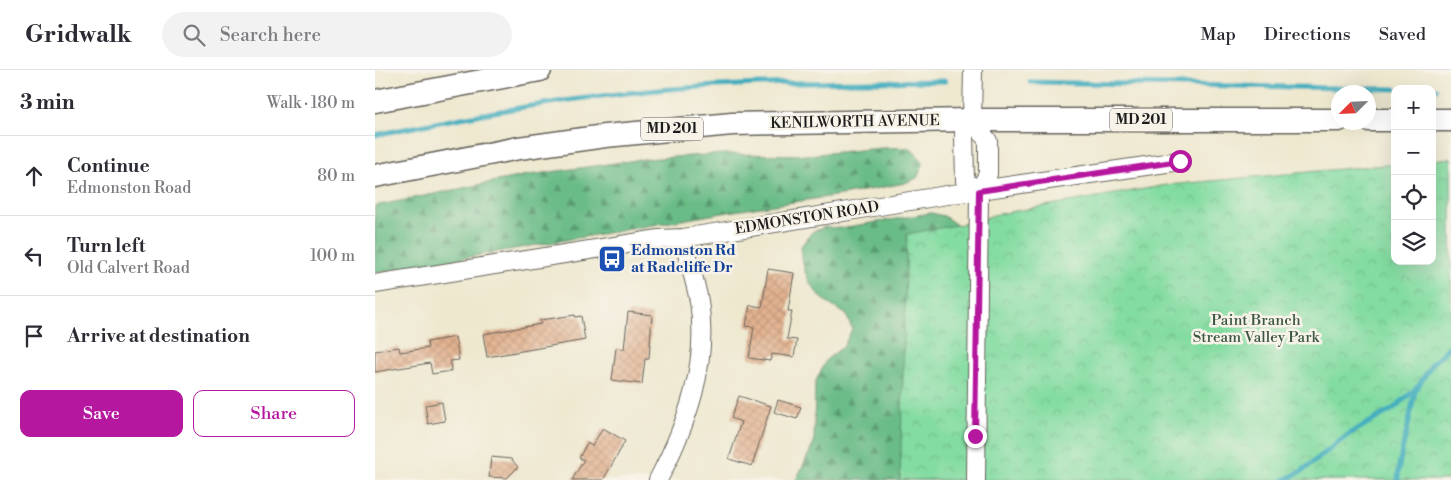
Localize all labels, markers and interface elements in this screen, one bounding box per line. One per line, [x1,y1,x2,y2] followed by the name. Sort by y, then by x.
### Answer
[162,12,512,57] search box
[25,20,132,50] text: Gridwalk
[180,21,208,49] icon: search
[220,23,321,47] text: Search here
[1200,23,1236,46] text: Map
[1264,23,1351,46] text: Directions
[1379,23,1426,46] text: Saved
[1331,85,1376,130] north arrow
[1391,85,1436,265] map controls
[1391,85,1436,130] button: +
[20,90,75,116] text: 3 min
[267,93,355,113] text: Walk · 180 m
[1110,108,1172,132] road number: MD 201
[770,111,940,133] street label: KENILWORTH AVENUE
[641,118,703,140] road number: MD 201
[1391,130,1436,175] button: −
[1169,150,1192,173] route start
[67,154,150,178] text: Continue
[20,162,48,190] icon: ahead
[317,166,355,186] text: 80 m
[1391,175,1436,220] button: locate
[67,178,191,198] text: Edmonston Road
[733,197,881,239] street label: EDMONSTON ROAD
[1391,220,1436,265] button: layers
[67,234,146,258] text: Turn left
[631,241,736,277] place label: Edmonston Rd at Radcliffe Dr
[20,242,48,270] icon: left
[597,244,627,274] bus stop icon: Edmonston Rd at Radcliffe Dr
[310,246,355,266] text: 100 m
[67,258,190,278] text: Old Calvert Road
[1193,311,1321,347] park label: Paint Branch Stream Valley Park
[20,322,48,350] icon: arrive
[67,324,250,348] text: Arrive at destination
[20,390,183,437] button: Save
[193,390,355,437] button: Share
[964,425,987,448] route end

